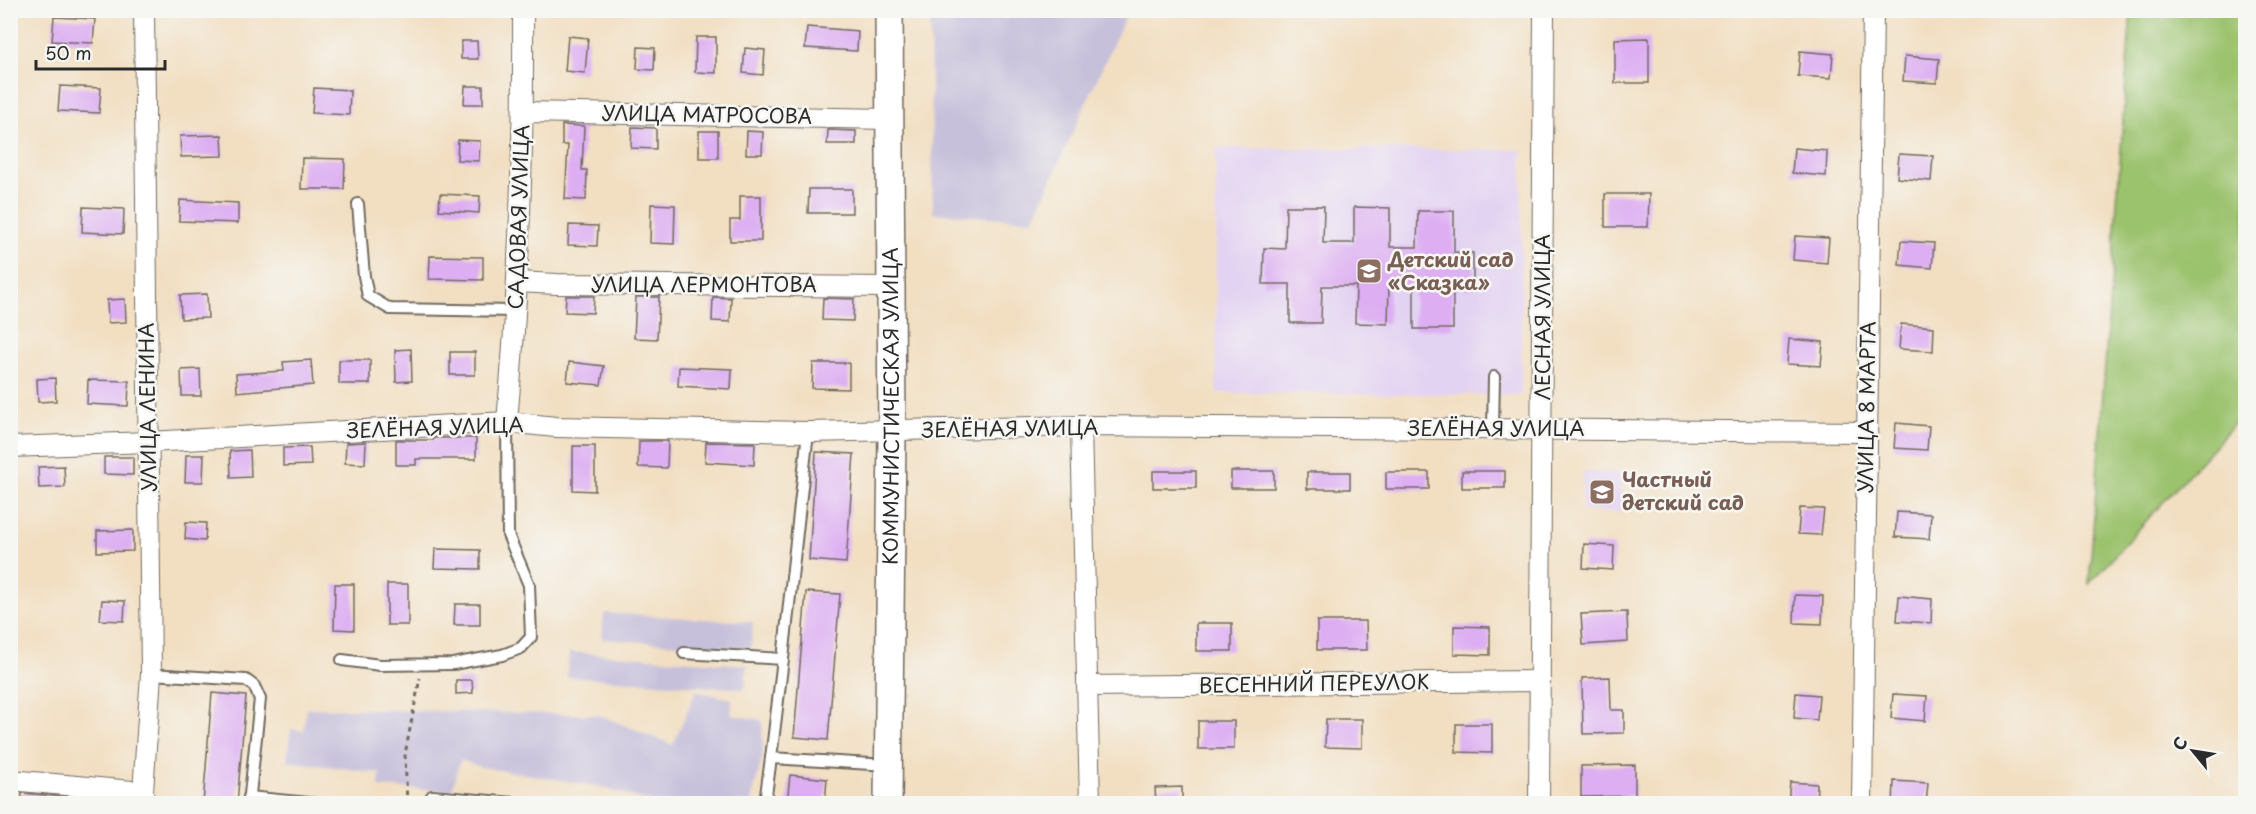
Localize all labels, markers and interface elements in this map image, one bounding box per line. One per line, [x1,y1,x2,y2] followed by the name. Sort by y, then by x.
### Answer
[36,33,165,71] scale bar
[45,39,92,66] text: 50 m
[602,97,812,131] street label: УЛИЦА МАТРОСОВА
[500,124,536,310] street label: САДОВАЯ УЛИЦА
[1527,234,1557,400] street label: ЛЕСНАЯ УЛИЦА
[1387,244,1513,297] place label: Детский сад «Сказка»
[875,247,906,565] street label: КОММУНИСТИЧЕСКАЯ УЛИЦА
[1354,256,1384,286] school or university icon: Детский сад «Сказка»
[591,269,817,299] street label: УЛИЦА ЛЕРМОНТОВА
[1850,321,1882,493] street label: УЛИЦА 8 МАРТА
[131,322,163,492] street label: УЛИЦА ЛЕНИНА
[346,409,524,445] street label: ЗЕЛЁНАЯ УЛИЦА
[921,411,1099,445] street label: ЗЕЛЁНАЯ УЛИЦА
[1407,413,1585,443] street label: ЗЕЛЁНАЯ УЛИЦА
[1622,464,1744,517] place label: Частный детский сад
[1587,477,1617,507] school or university icon: Частный детский сад
[1198,666,1430,700] street label: ВЕСЕННИЙ ПЕРЕУЛОК
[2163,721,2223,781] north arrow
[2166,732,2193,754] text: С

